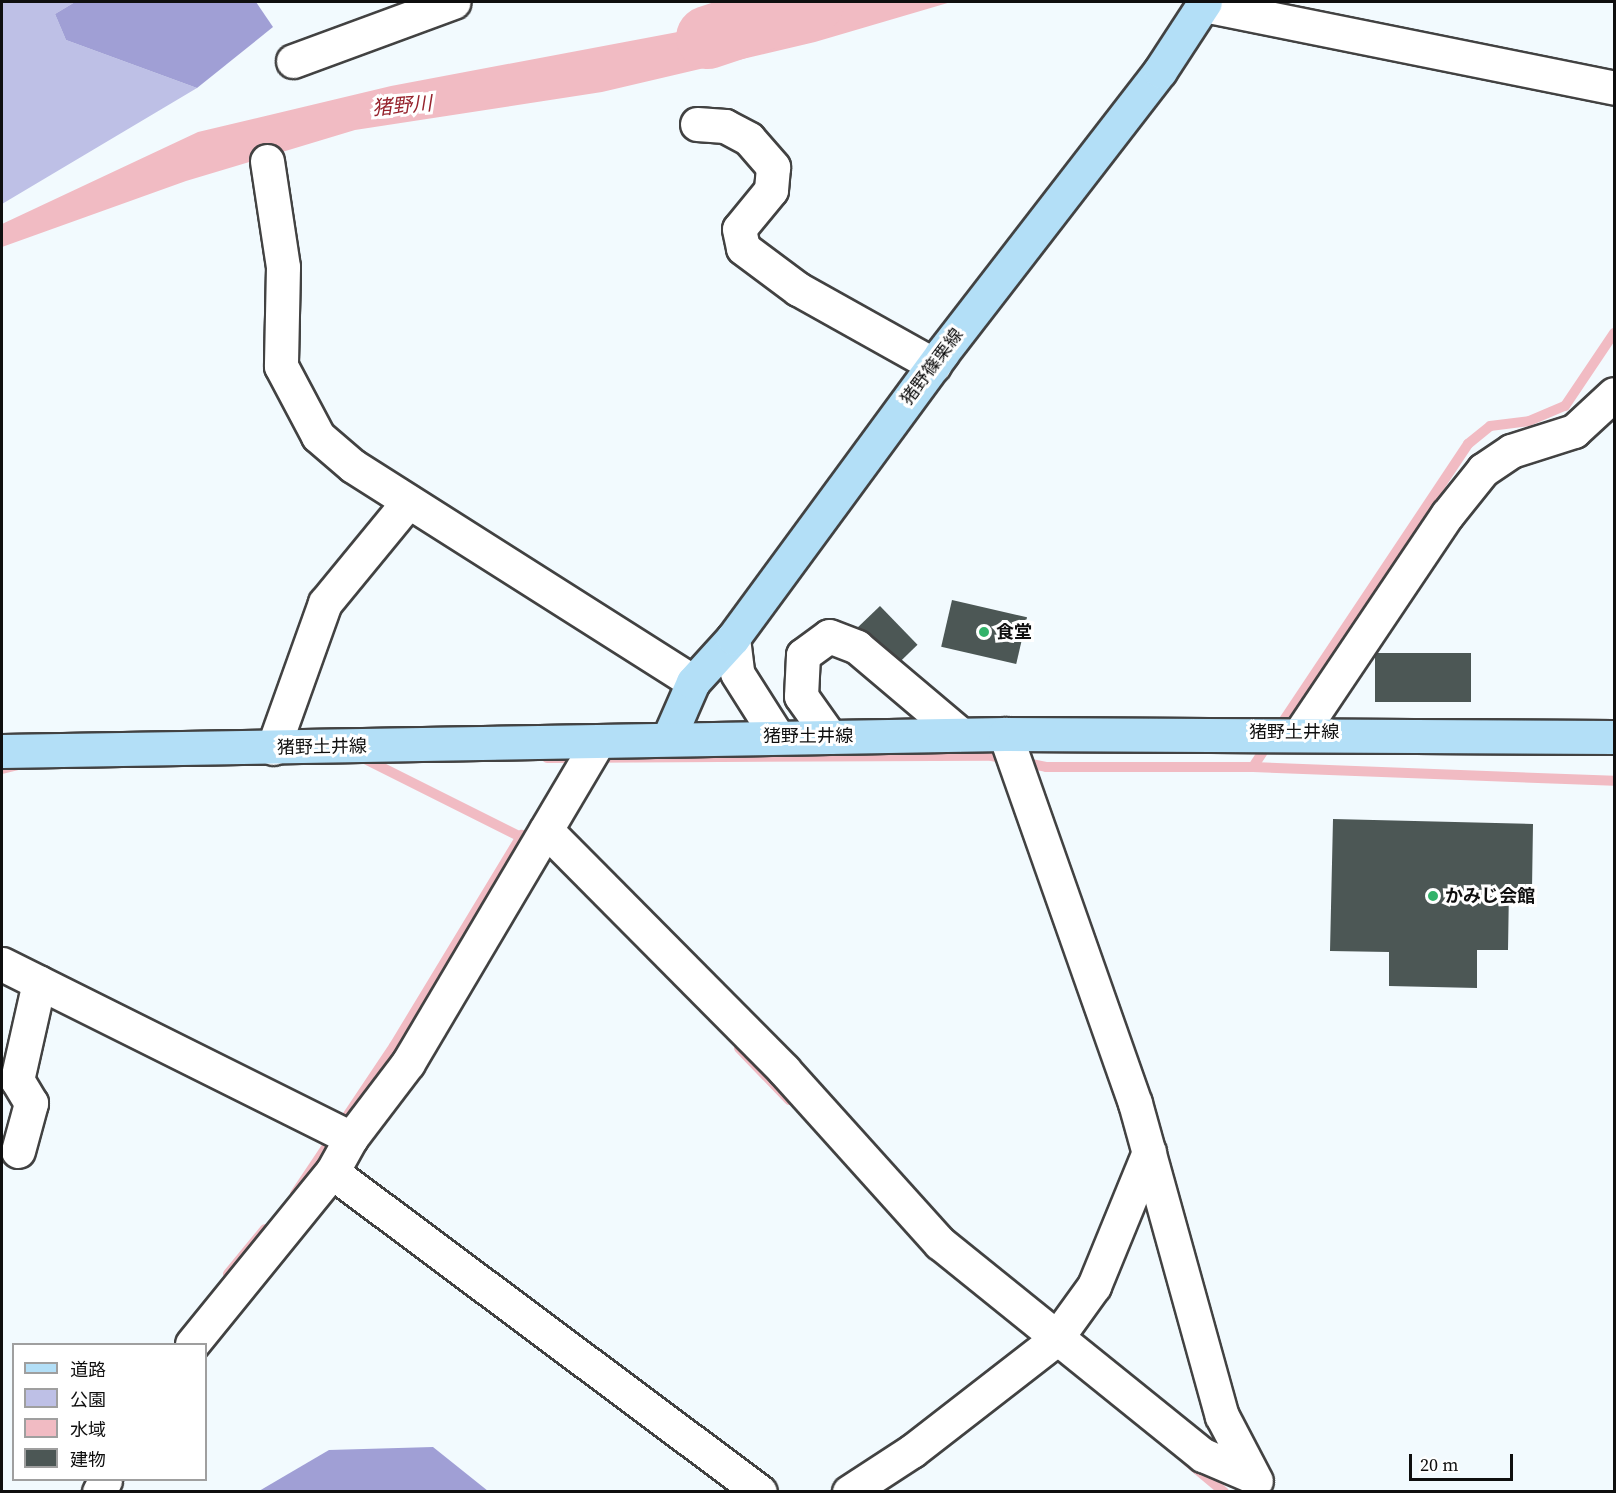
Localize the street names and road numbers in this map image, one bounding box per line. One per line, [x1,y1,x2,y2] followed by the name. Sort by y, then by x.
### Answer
[896,325,968,409] street label: 猪野篠栗線
[1249,721,1339,743] street label: 猪野土井線
[763,725,853,747] street label: 猪野土井線
[277,735,367,759] street label: 猪野土井線

